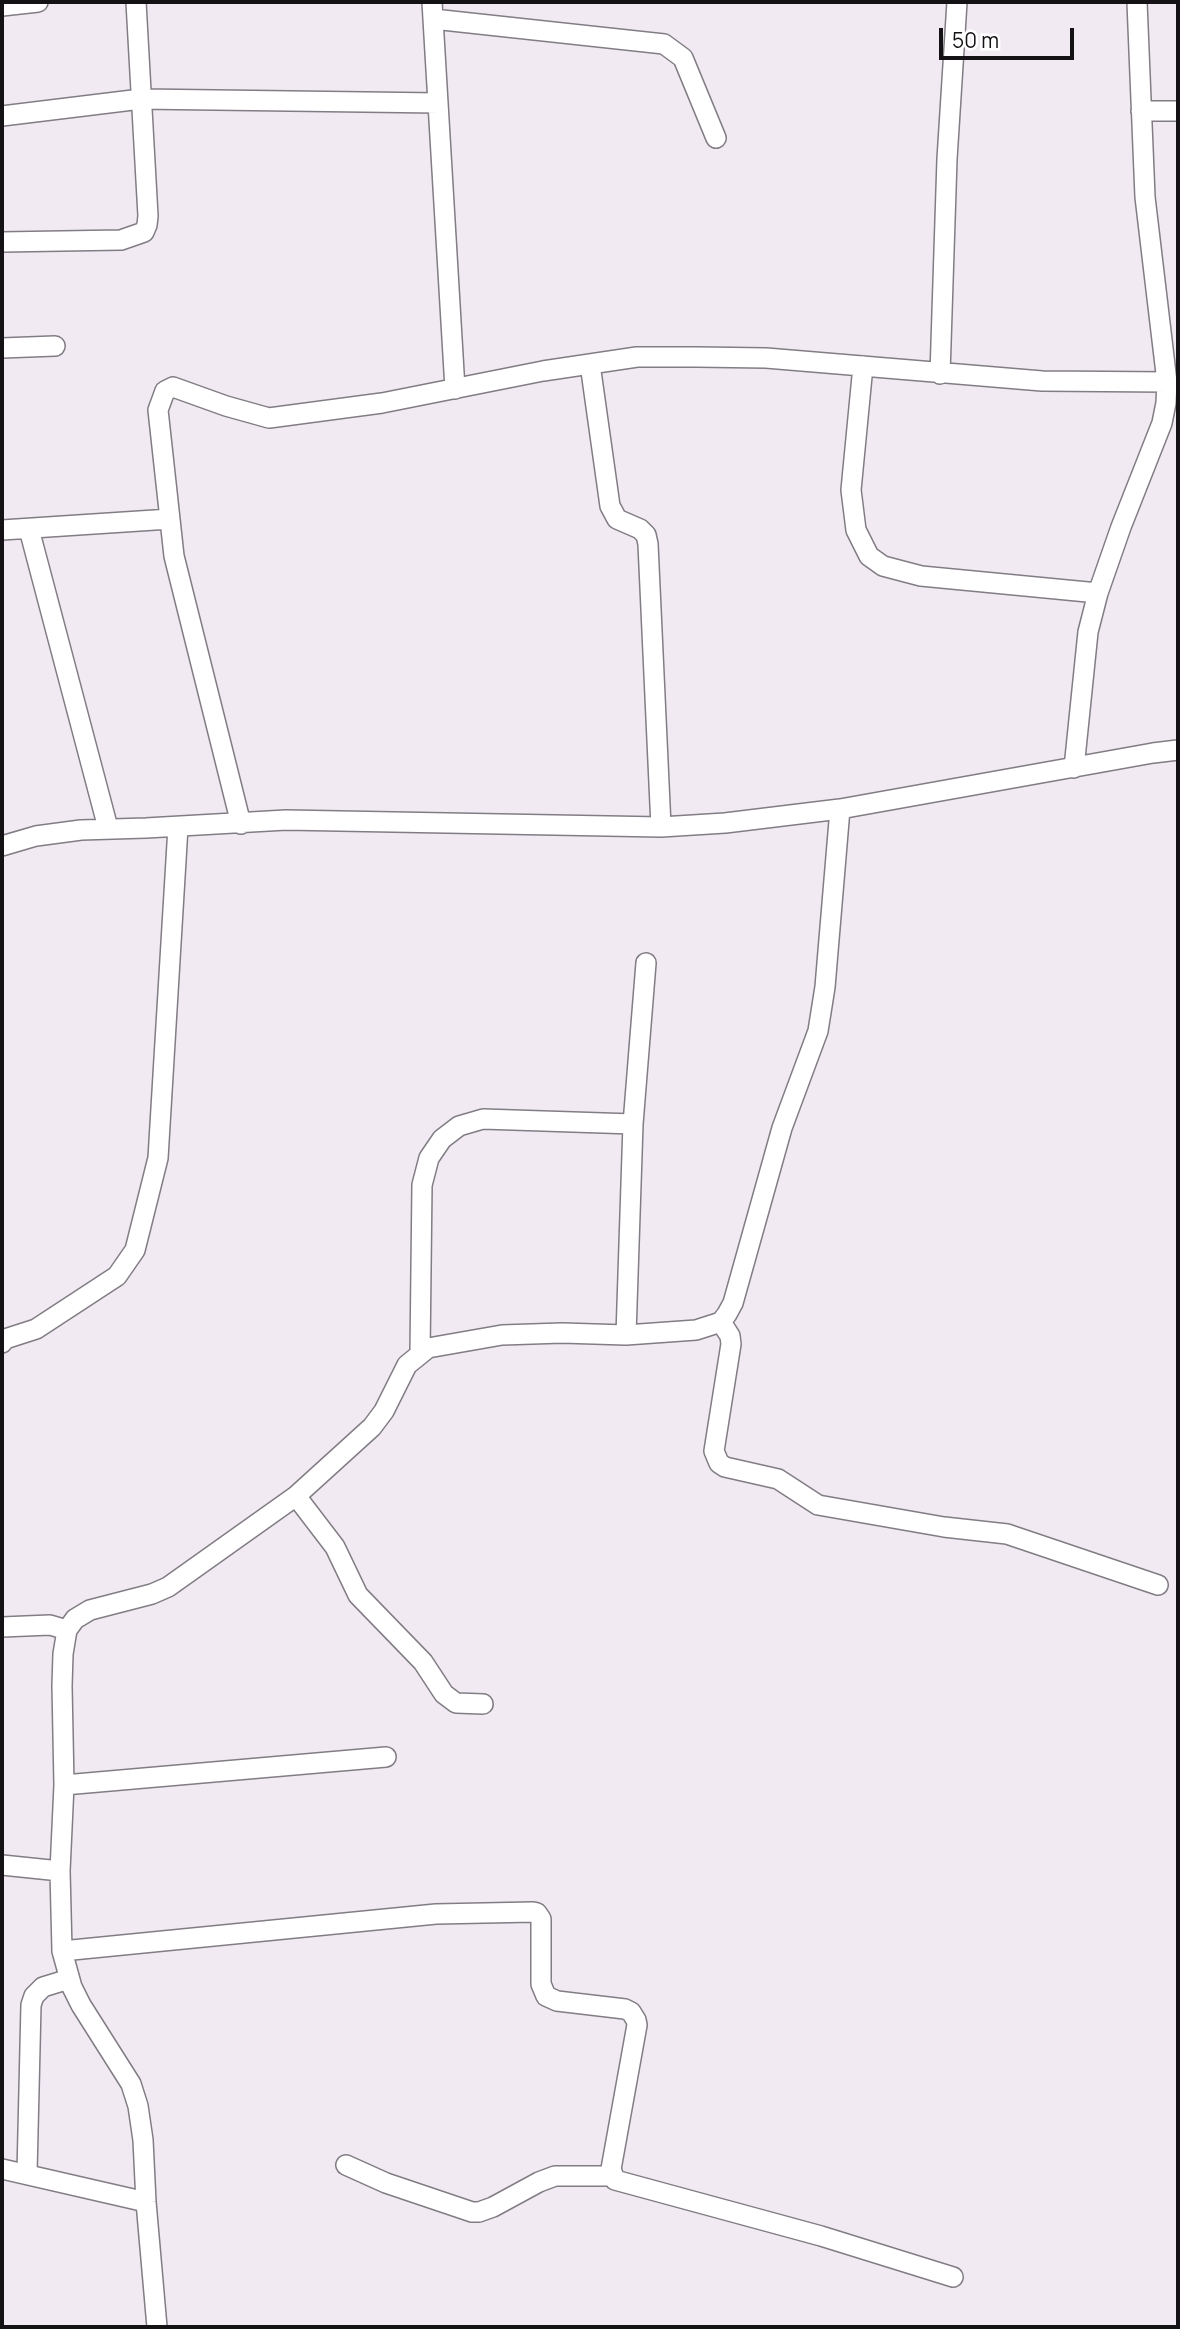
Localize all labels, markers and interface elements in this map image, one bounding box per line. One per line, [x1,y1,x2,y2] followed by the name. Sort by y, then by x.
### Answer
[942,14,1077,58] scale bar
[952,26,999,54] text: 50 m

